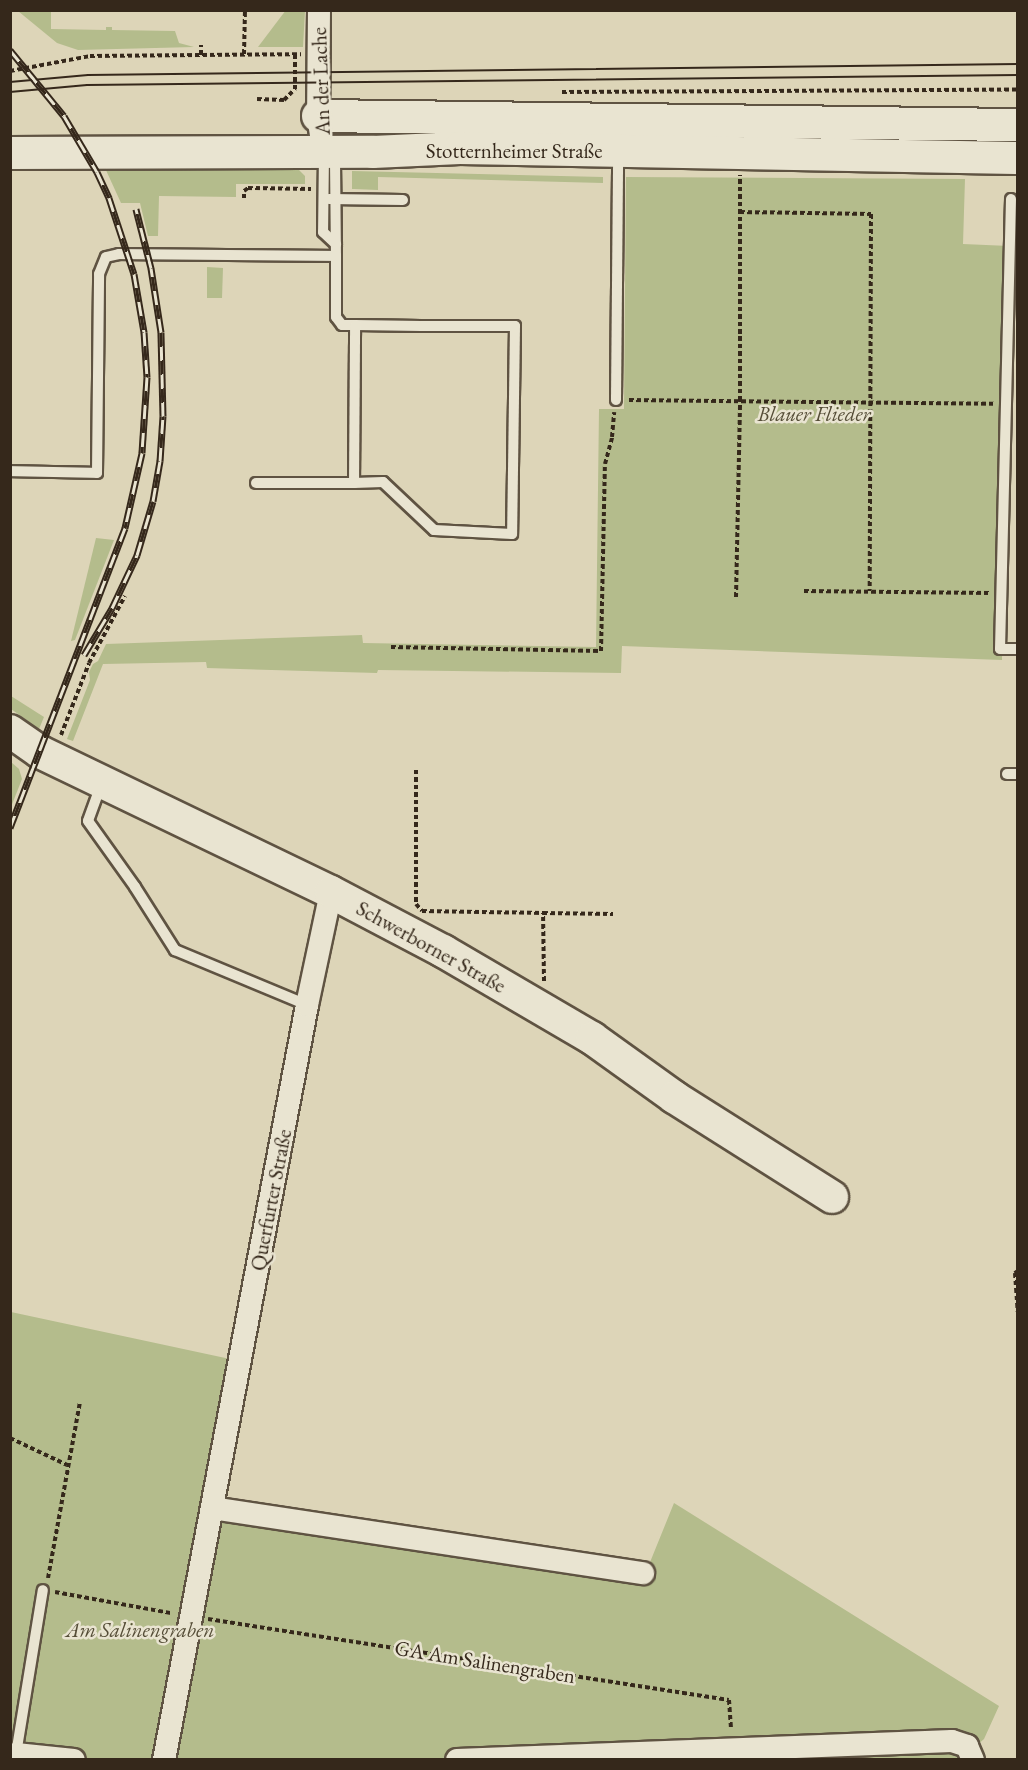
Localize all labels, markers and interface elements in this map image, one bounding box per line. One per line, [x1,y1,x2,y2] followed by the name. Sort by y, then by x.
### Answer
[307,27,335,135] street label: An der Lache
[426,138,602,164] street label: Stotternheimer Straße
[757,401,871,427] park label: Blauer Flieder
[352,896,510,998] street label: Schwerborner Straße
[245,1127,297,1273] street label: Querfurter Straße
[66,1617,214,1643] park label: Am Salinengraben
[393,1635,577,1689] street label: GA Am Salinengraben

